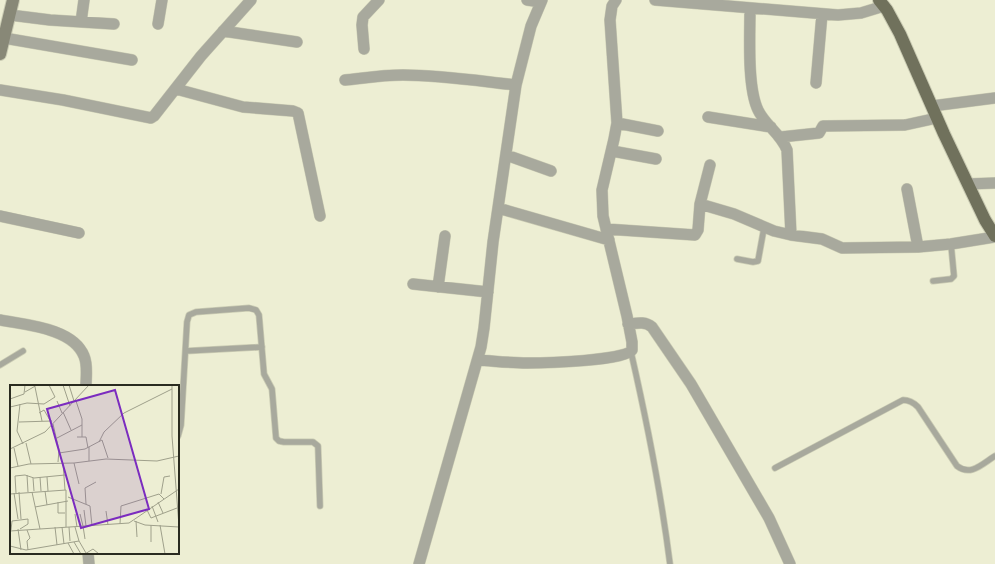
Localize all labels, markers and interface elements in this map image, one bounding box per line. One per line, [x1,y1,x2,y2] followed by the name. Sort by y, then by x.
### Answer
[10,385,179,554] inset map

